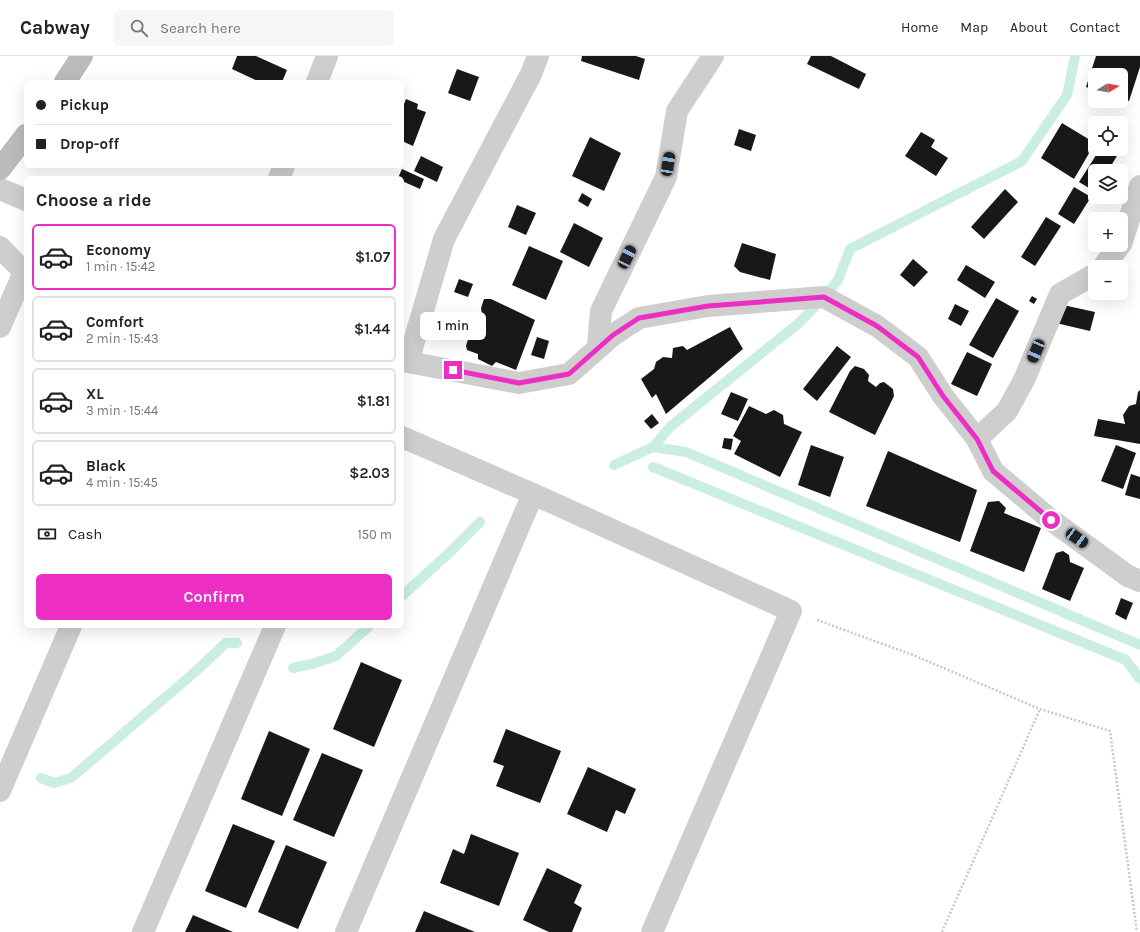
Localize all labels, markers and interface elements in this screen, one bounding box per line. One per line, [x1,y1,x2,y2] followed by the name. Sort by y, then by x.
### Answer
[114,10,394,46] search box
[20,17,90,39] text: Cabway
[128,17,150,39] icon: search
[160,19,241,37] text: Search here
[901,19,938,36] text: Home
[960,19,988,36] text: Map
[1010,19,1048,36] text: About
[1070,19,1120,36] text: Contact
[1088,68,1128,108] north arrow
[1088,68,1128,300] map controls
[60,96,109,114] text: Pickup
[1088,116,1128,156] button: locate
[60,135,119,153] text: Drop-off
[660,151,676,177] car
[1088,164,1128,204] button: layers
[36,189,151,211] text: Choose a ride
[1088,212,1128,252] button: +
[38,239,74,275] icon: car
[86,241,151,259] text: Economy
[616,244,638,270] car
[355,248,390,266] text: $1.07
[86,259,155,274] text: 1 min · 15:42
[1088,260,1128,300] button: −
[38,311,74,347] icon: car
[420,312,486,340] callout: 1 min
[86,313,144,331] text: Comfort
[437,318,469,333] text: 1 min
[354,320,390,338] text: $1.44
[86,331,159,346] text: 2 min · 15:43
[1026,338,1046,364] car
[444,361,462,379] route end
[38,383,74,419] icon: car
[86,385,104,403] text: XL
[357,392,390,410] text: $1.81
[86,403,158,418] text: 3 min · 15:44
[38,455,74,491] icon: car
[86,457,126,475] text: Black
[349,464,390,482] text: $2.03
[86,475,158,490] text: 4 min · 15:45
[1042,511,1060,529] route start
[36,523,58,545] icon: cash
[68,525,102,543] text: Cash
[1064,526,1090,550] car
[357,527,392,542] text: 150 m
[36,574,392,620] button: Confirm

